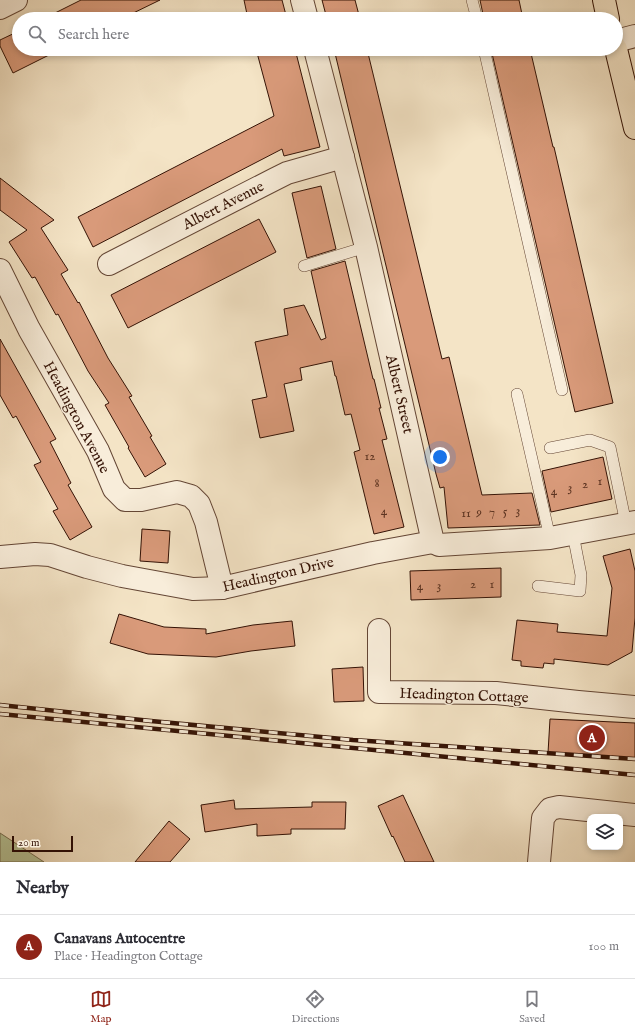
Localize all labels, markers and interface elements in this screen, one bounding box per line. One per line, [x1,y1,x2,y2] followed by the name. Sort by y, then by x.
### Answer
[12,12,623,56] search box
[26,23,48,45] icon: search
[58,25,129,44] text: Search here
[178,177,267,235] street label: Albert Avenue
[381,352,418,435] street label: Albert Street
[39,358,114,477] street label: Headington Avenue
[430,447,450,467] your location
[365,448,375,465] house number: 12
[598,473,603,490] house number: 1
[374,475,380,492] house number: 8
[582,476,588,493] house number: 2
[568,479,573,496] house number: 3
[551,483,558,500] house number: 4
[516,502,521,519] house number: 3
[381,503,388,520] house number: 4
[503,503,508,520] house number: 5
[475,504,482,521] house number: 9
[489,504,495,521] house number: 7
[461,505,471,522] house number: 11
[221,552,336,597] street label: Headington Drive
[470,576,476,593] house number: 2
[490,576,495,593] house number: 1
[437,577,442,594] house number: 3
[417,578,424,595] house number: 4
[399,684,529,707] street label: Headington Cottage
[579,723,605,753] pin: A
[587,814,623,850] map controls
[587,814,623,850] button: layers
[12,834,73,853] scale bar
[18,836,39,850] text: 20 m
[16,878,69,899] text: Nearby
[54,929,185,948] text: Canavans Autocentre
[25,938,33,955] text: A
[589,938,619,955] text: 100 m
[54,948,203,965] text: Place · Headington Cottage
[90,988,112,1026] tab: Map
[292,988,339,1026] tab: Directions
[519,988,545,1026] tab: Saved

